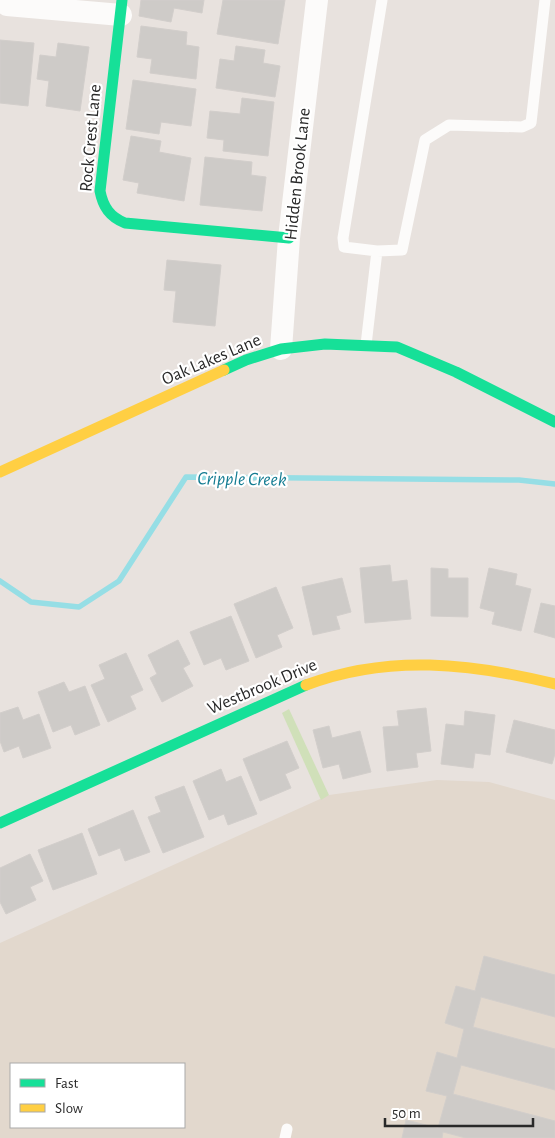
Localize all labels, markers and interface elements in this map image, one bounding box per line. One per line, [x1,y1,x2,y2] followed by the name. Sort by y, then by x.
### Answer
[77,84,105,193] street label: Rock Crest Lane
[282,107,314,241] street label: Hidden Brook Lane
[159,331,264,389] street label: Oak Lakes Lane
[197,469,287,490] water label: Cripple Creek
[205,656,320,718] street label: Westbrook Drive
[10,1063,185,1128] legend
[55,1076,79,1091] text: Fast
[385,1096,532,1128] scale bar
[55,1101,83,1116] text: Slow
[392,1106,421,1121] text: 50 m

